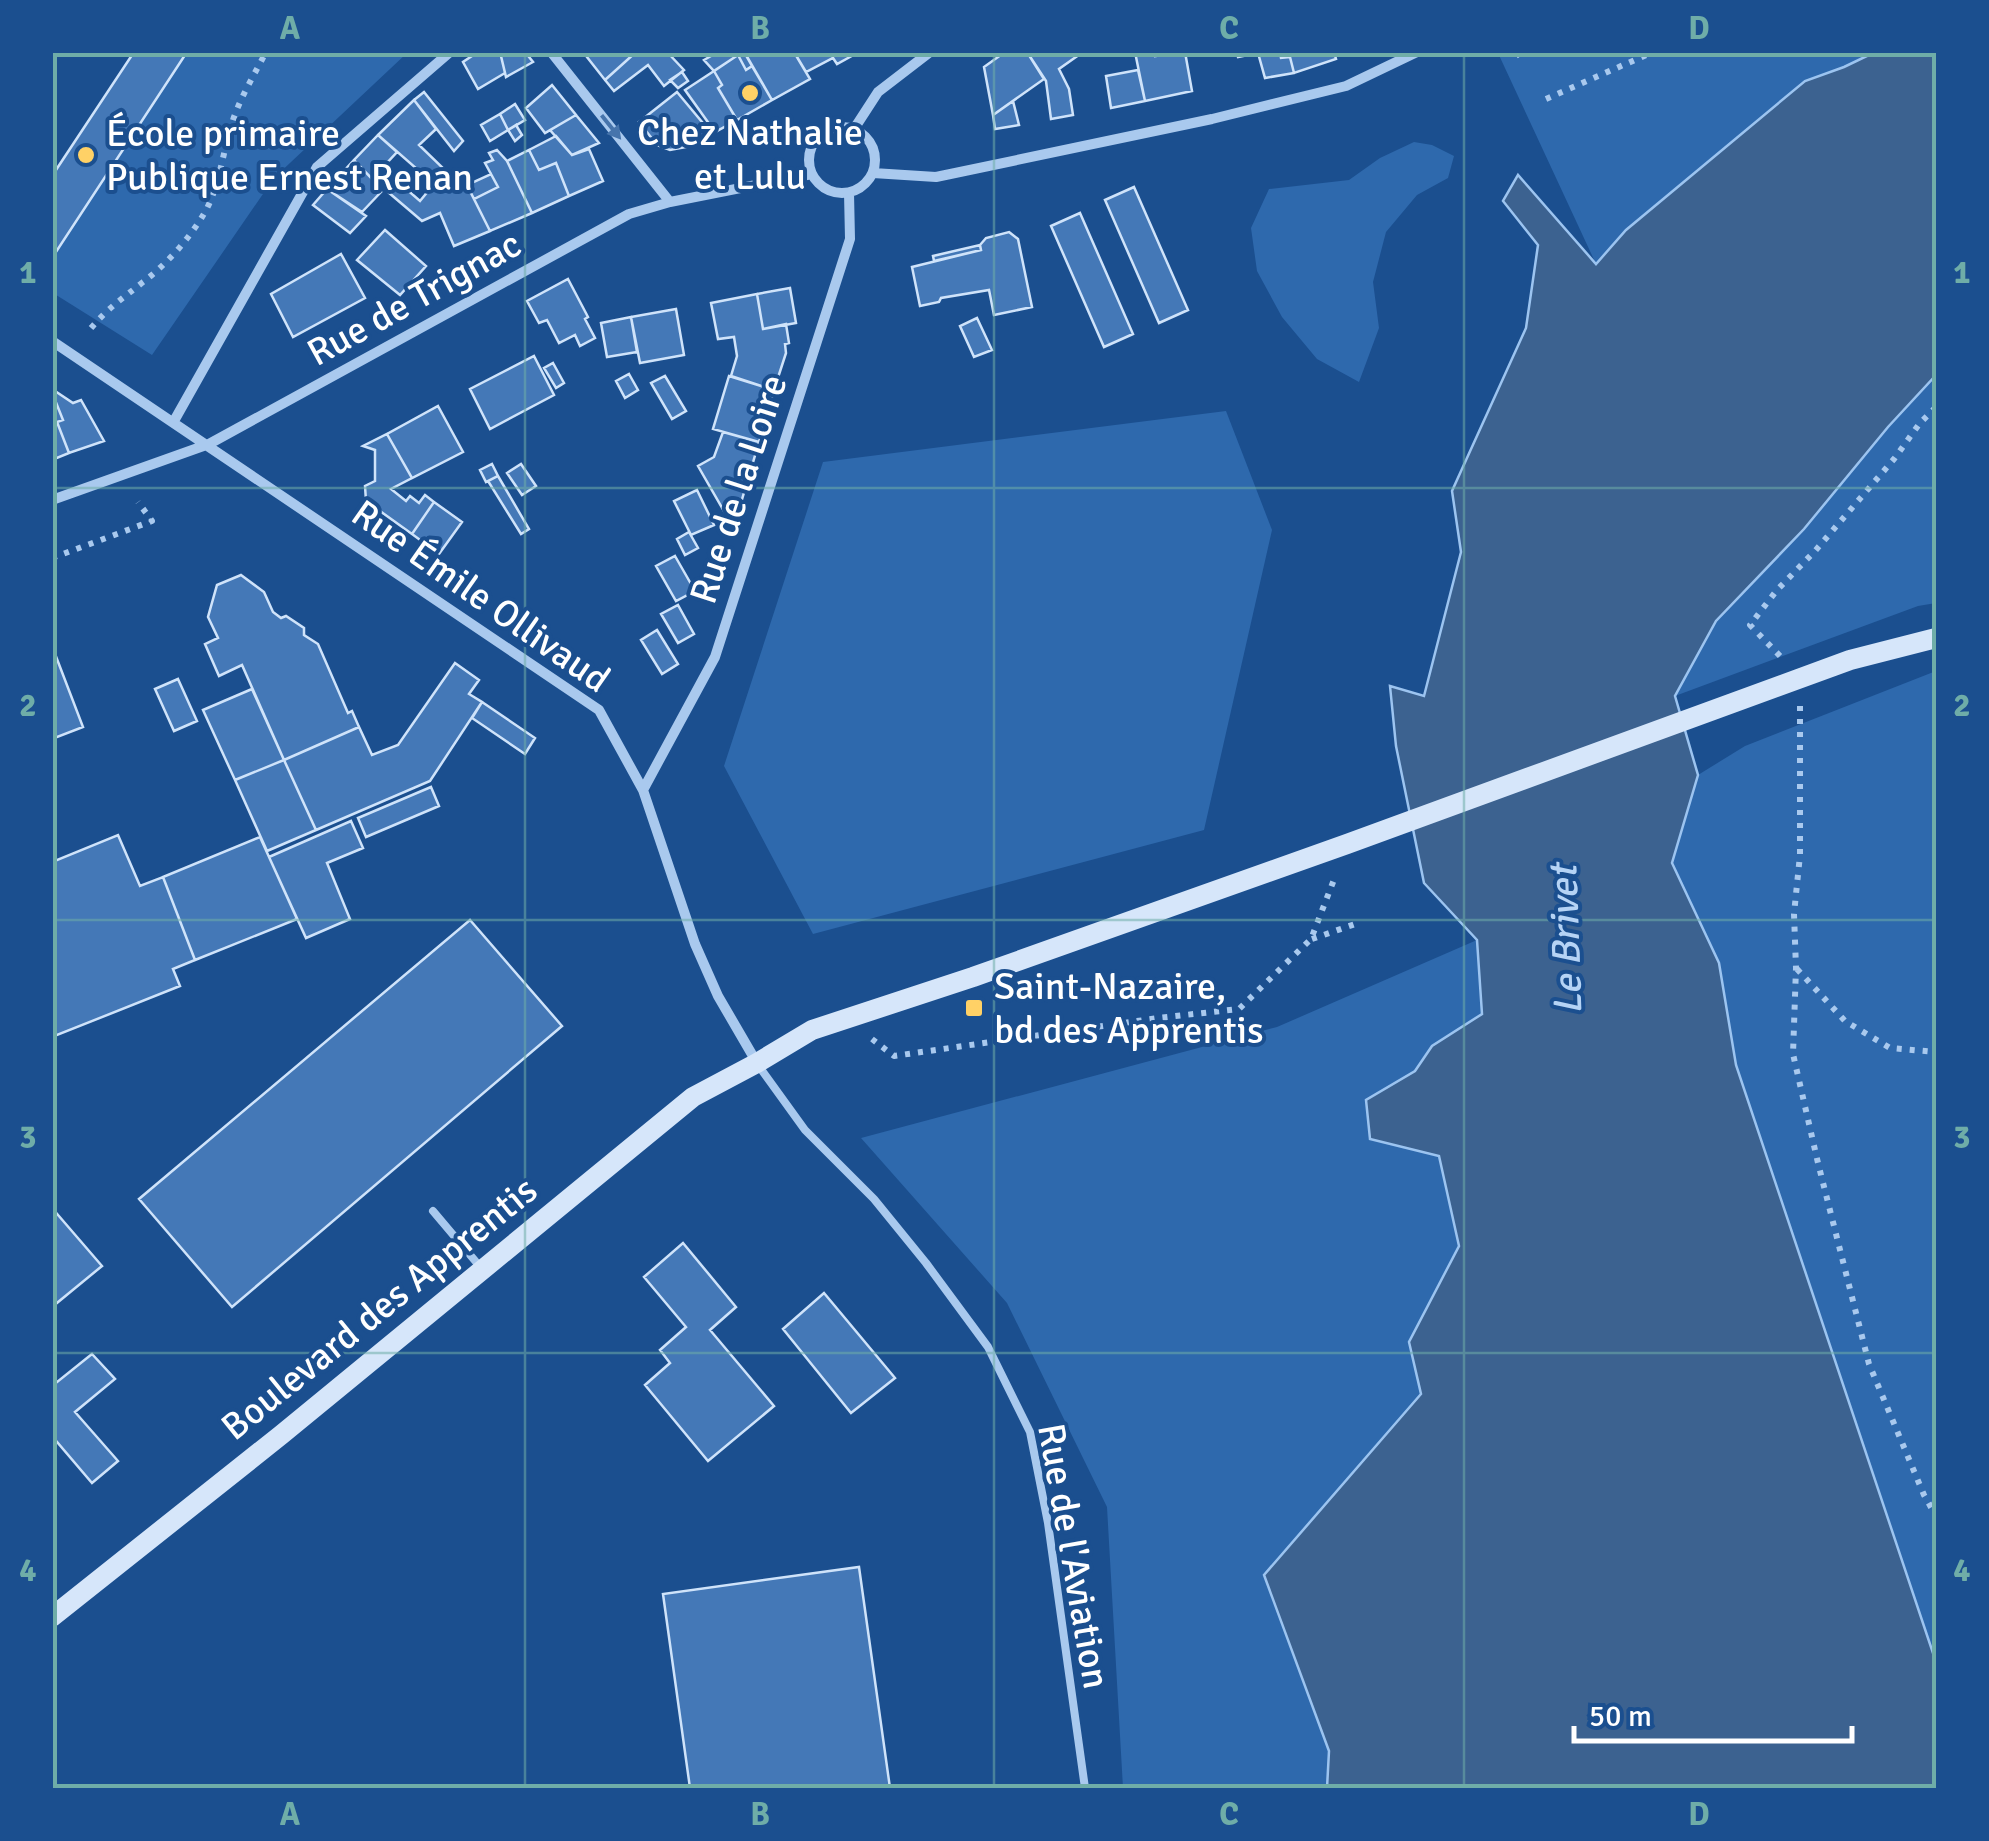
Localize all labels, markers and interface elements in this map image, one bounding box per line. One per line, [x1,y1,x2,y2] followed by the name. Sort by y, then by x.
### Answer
[280,9,301,48] text: A
[750,9,770,48] text: B
[1219,9,1239,48] text: C
[1688,9,1710,48] text: D
[739,82,761,104] marker: Chez Nathalie et Lulu
[637,109,863,200] place label: Chez Nathalie et Lulu
[106,110,473,201] place label: École primaire Publique Ernest Renan
[600,114,620,140] one-way arrow
[75,144,97,166] marker: École primaire Publique Ernest Renan
[299,220,529,376] street label: Rue de Trignac
[19,253,37,292] text: 1
[1953,253,1971,292] text: 1
[679,369,798,609] street label: Rue de la Loire
[343,490,619,703] street label: Rue Émile Ollivaud
[19,686,37,725] text: 2
[1953,686,1971,725] text: 2
[1538,860,1594,1016] water label: Le Brivet
[994,963,1264,1054] place label: Saint-Nazaire, bd des Apprentis
[963,997,985,1019] marker: Saint-Nazaire, bd des Apprentis
[19,1118,37,1157] text: 3
[1953,1118,1971,1157] text: 3
[212,1167,547,1450] street label: Boulevard des Apprentis
[1027,1420,1120,1692] street label: Rue de l'Aviation
[19,1551,37,1590] text: 4
[1953,1551,1971,1590] text: 4
[1574,1681,1852,1743] scale bar
[1589,1698,1652,1735] text: 50 m
[280,1795,301,1834] text: A
[750,1795,770,1834] text: B
[1219,1795,1239,1834] text: C
[1688,1795,1710,1834] text: D

